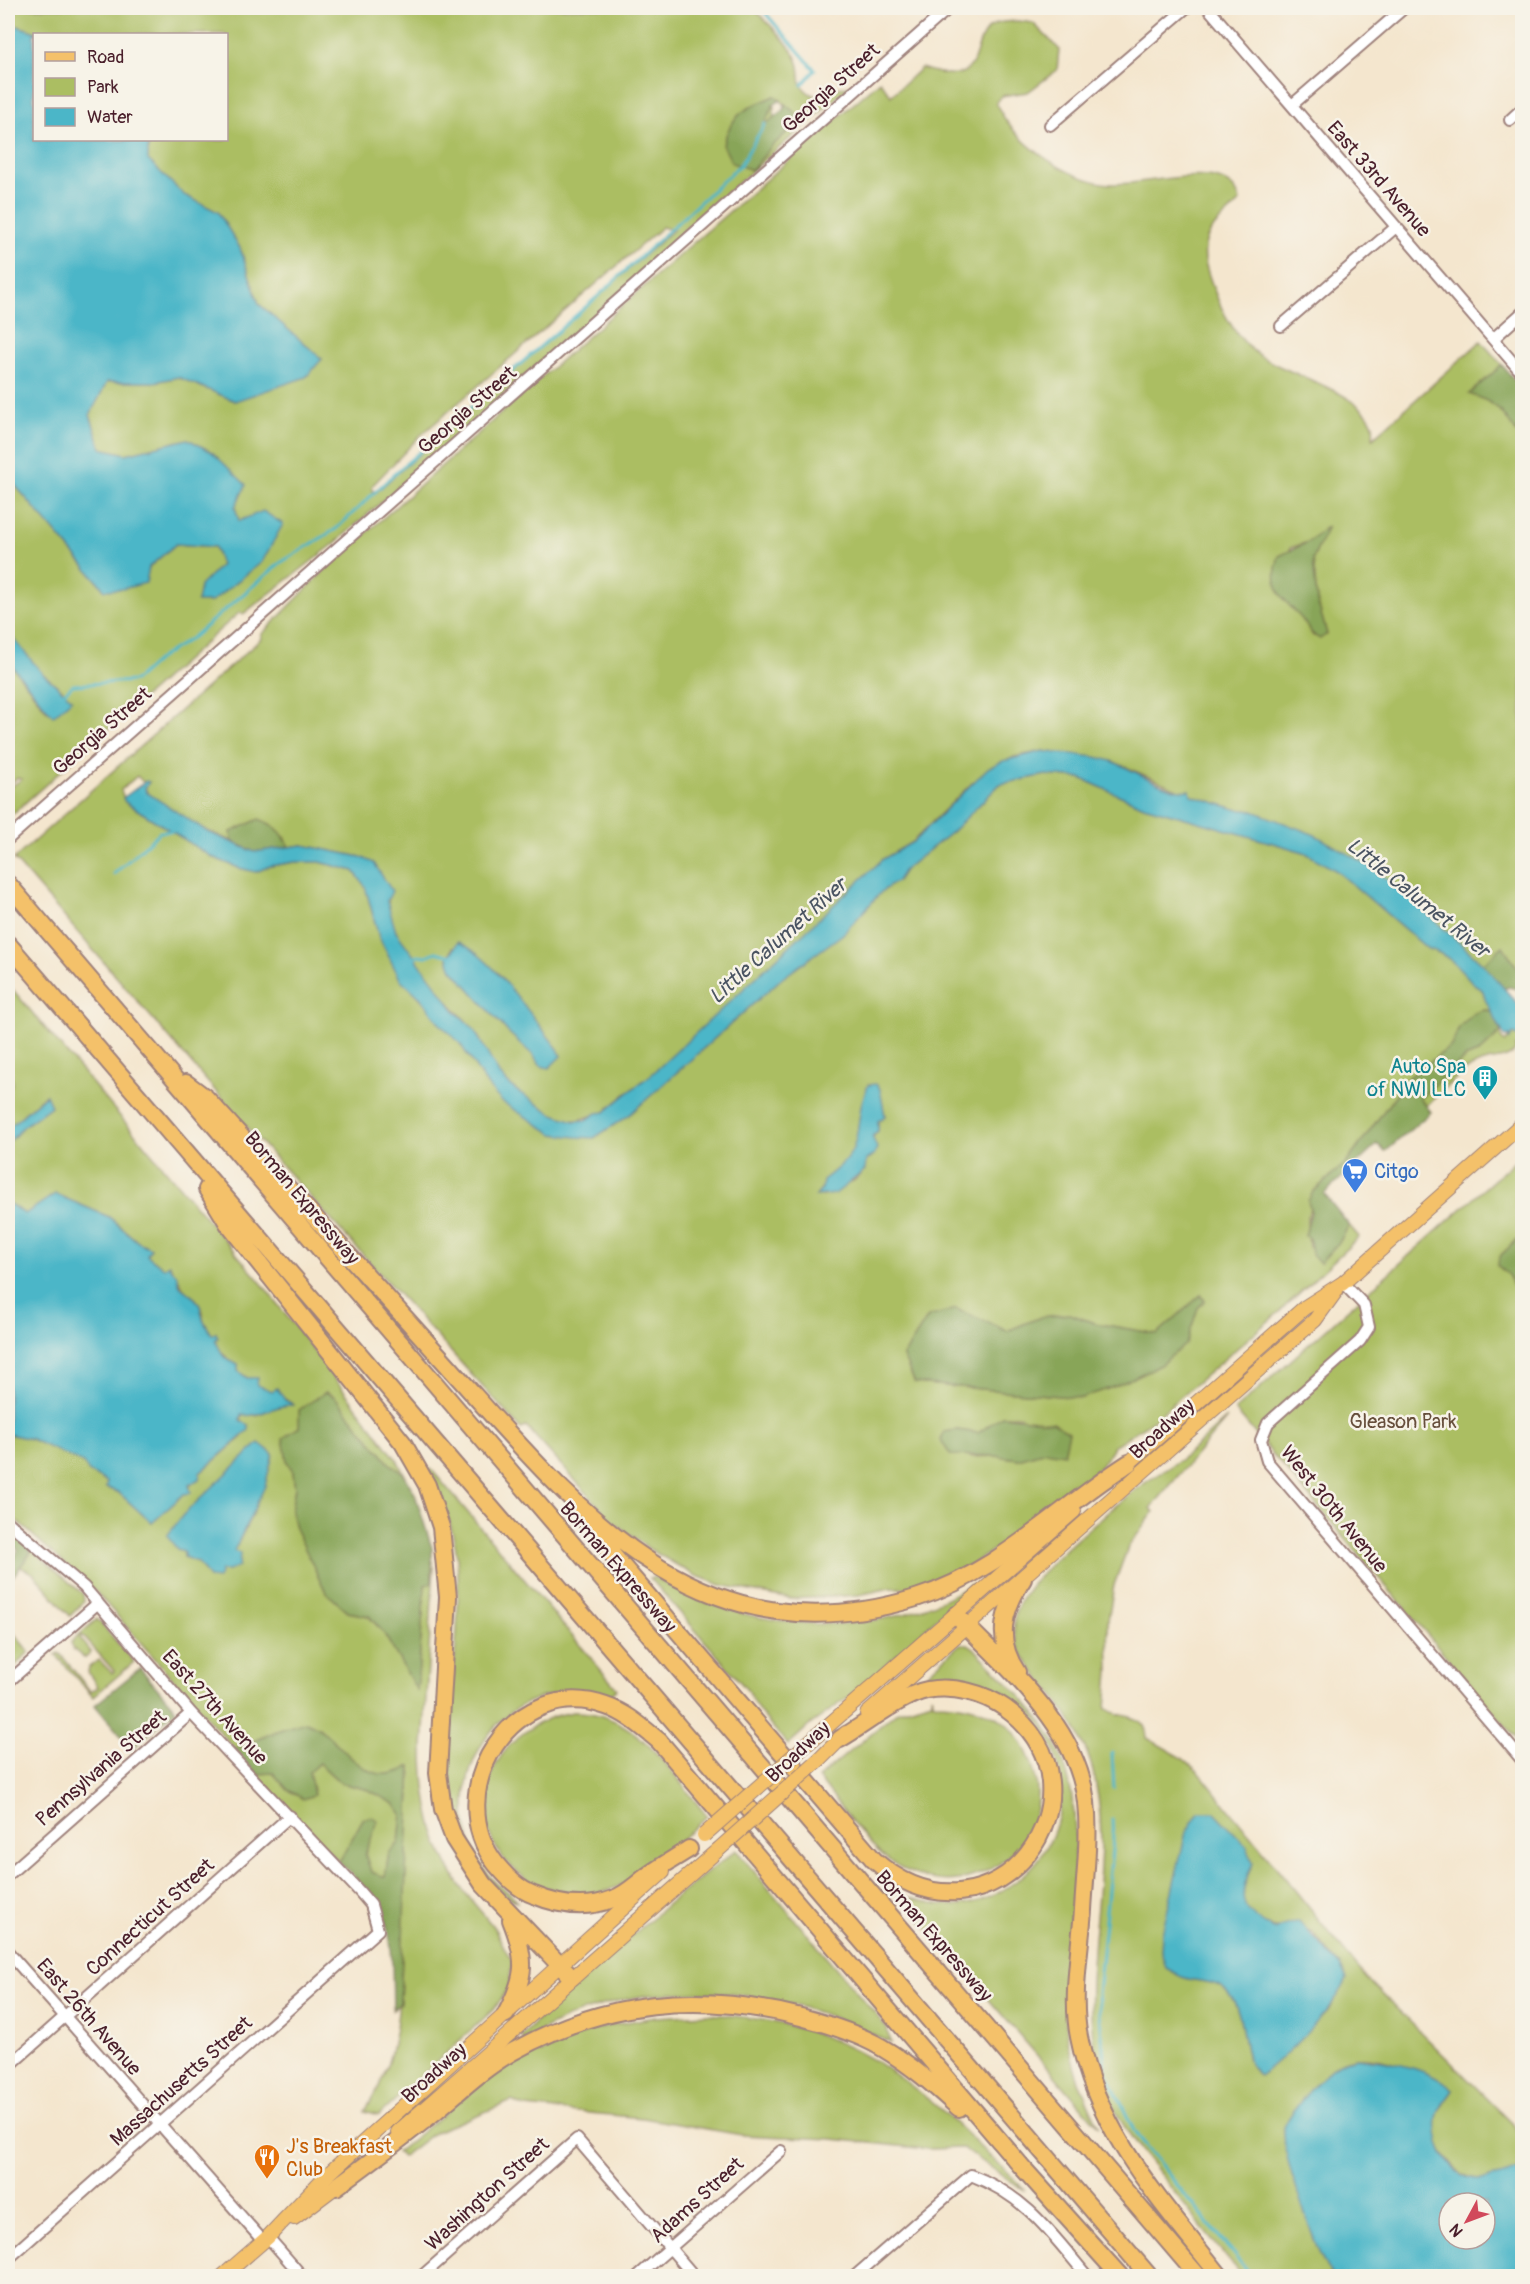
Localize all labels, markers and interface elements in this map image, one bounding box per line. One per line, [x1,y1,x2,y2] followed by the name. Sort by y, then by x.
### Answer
[33,33,228,141] legend
[777,37,886,138] street label: Georgia Street
[87,46,124,69] text: Road
[87,76,119,99] text: Park
[87,106,133,129] text: Water
[1322,116,1436,242] street label: East 33rd Avenue
[413,360,522,460] street label: Georgia Street
[48,681,157,781] street label: Georgia Street
[1341,832,1497,965] water label: Little Calumet River
[704,870,854,1010] water label: Little Calumet River
[1367,1054,1466,1102] place label: Auto Spa of NWI LLC
[1470,1063,1500,1101] building icon: Auto Spa of NWI LLC
[239,1126,365,1270] street label: Borman Expressway
[1340,1156,1370,1194] supermarket icon: Citgo
[1374,1159,1419,1184] place label: Citgo
[1124,1393,1200,1465] street label: Broadway
[1349,1409,1457,1434] park label: Gleason Park
[1275,1440,1393,1578] street label: West 30th Avenue
[554,1496,682,1638] street label: Borman Expressway
[157,1644,273,1770] street label: East 27th Avenue
[30,1704,172,1832] street label: Pennsylvania Street
[760,1716,836,1788] street label: Broadway
[81,1852,220,1981] street label: Connecticut Street
[870,1865,998,2007] street label: Borman Expressway
[31,1953,147,2081] street label: East 26th Avenue
[105,2010,258,2151] street label: Massachusetts Street
[396,2037,472,2109] street label: Broadway
[420,2131,555,2256] street label: Washington Street
[286,2134,393,2182] place label: J's Breakfast Club
[252,2142,282,2180] restaurant icon: J's Breakfast Club
[645,2151,750,2248] street label: Adams Street
[1437,2191,1497,2251] north arrow
[1445,2219,1468,2241] text: N

